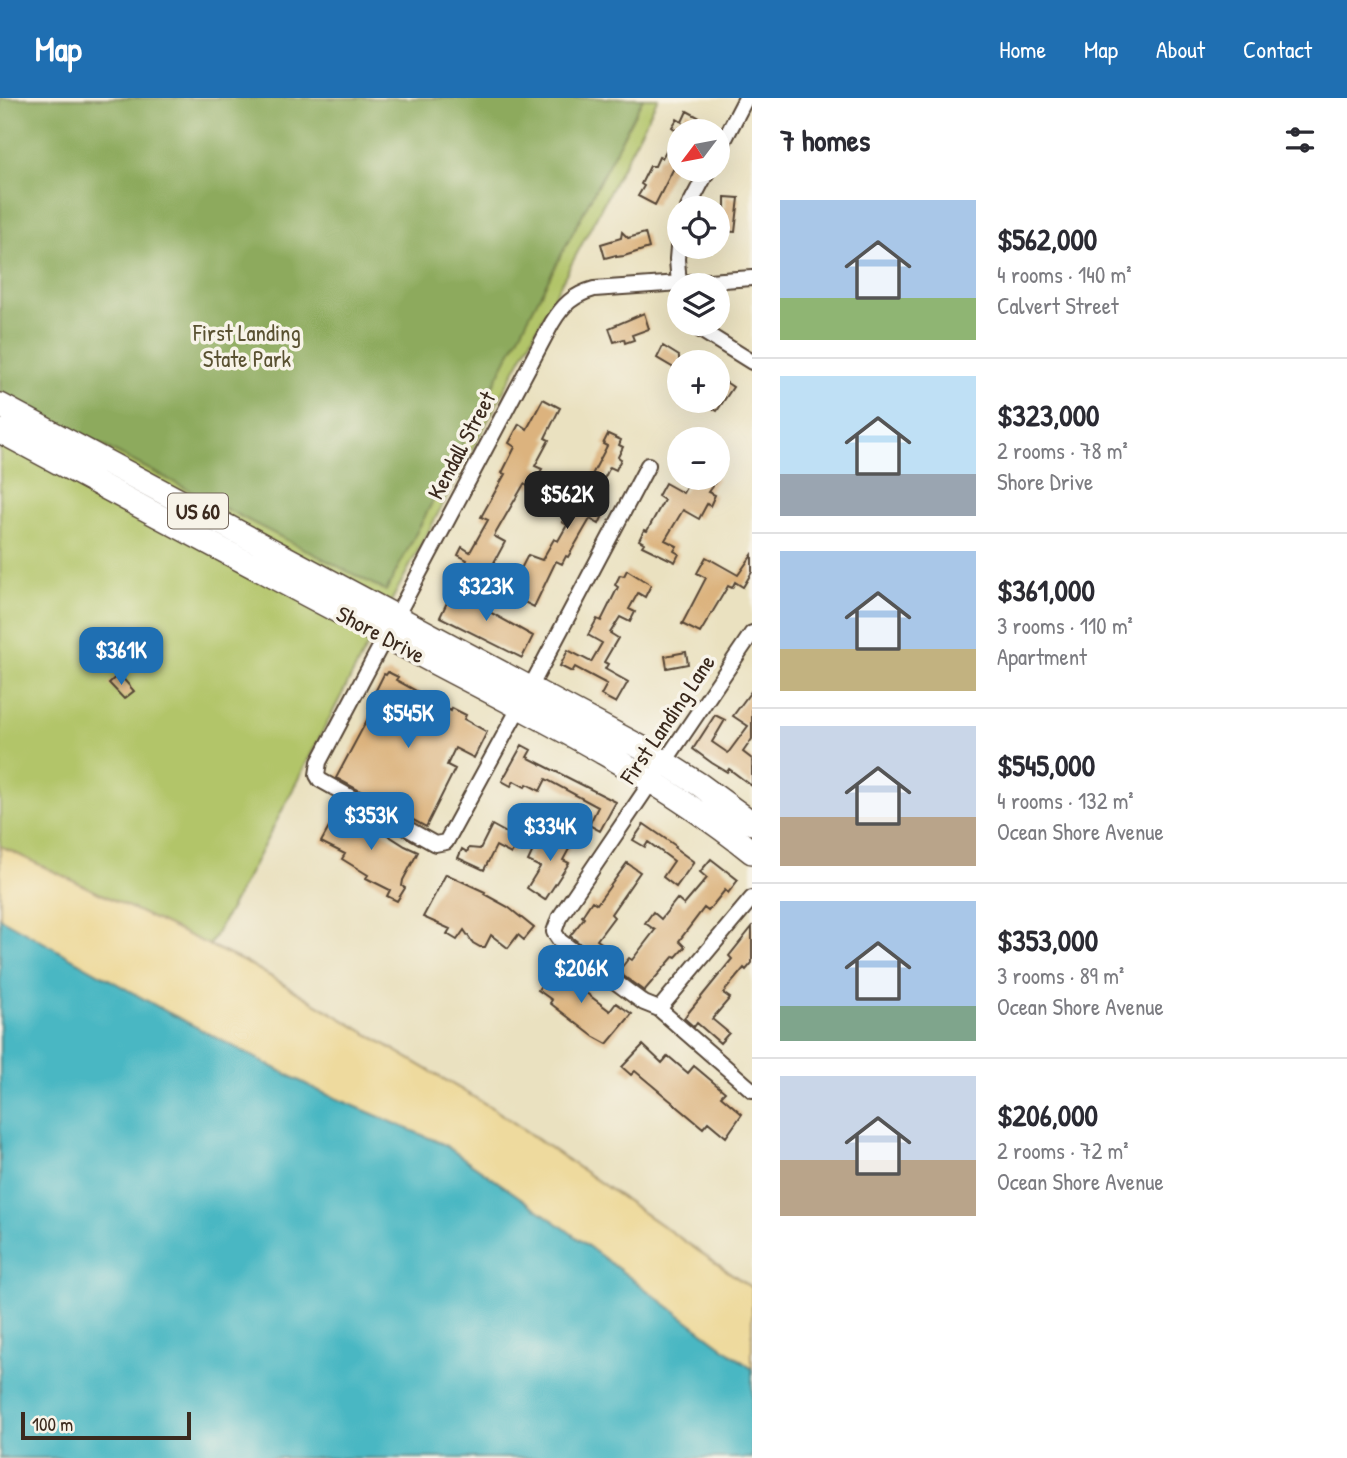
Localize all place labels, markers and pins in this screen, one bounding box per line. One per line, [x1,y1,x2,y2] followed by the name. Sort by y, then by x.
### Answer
[518,472,616,531] pin: $562K
[437,564,535,623] pin: $323K
[72,628,170,687] pin: $361K
[359,690,457,750] pin: $545K
[322,792,420,852] pin: $353K
[501,804,599,863] pin: $334K
[532,946,630,1005] pin: $206K

